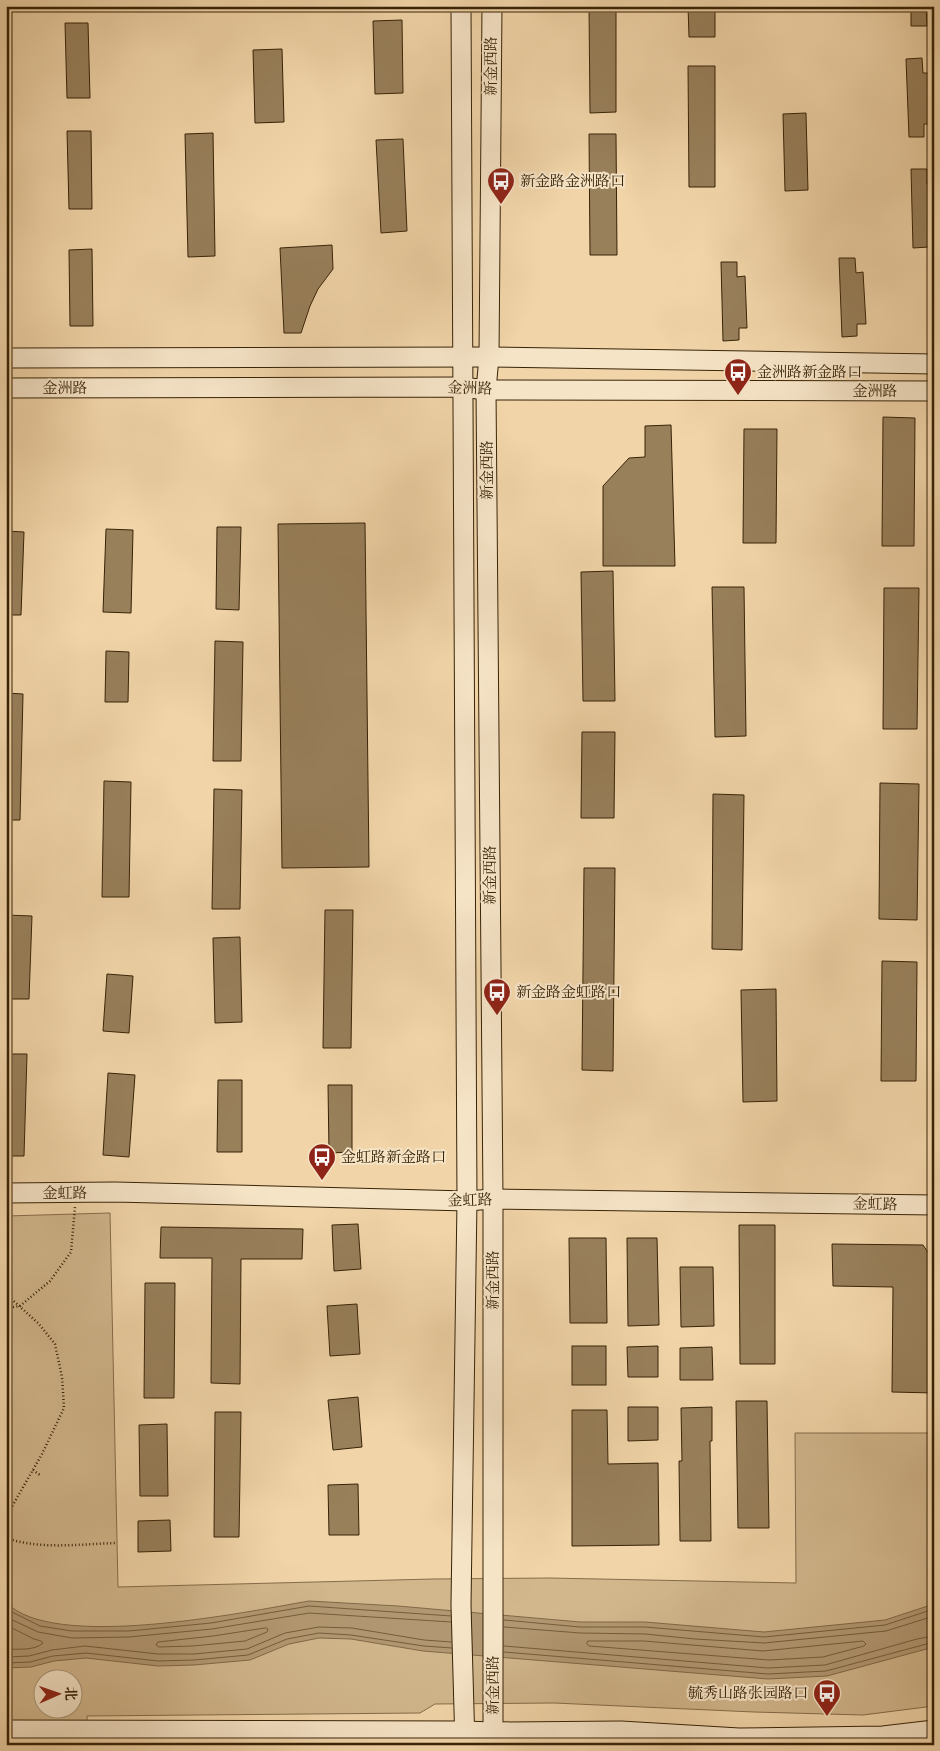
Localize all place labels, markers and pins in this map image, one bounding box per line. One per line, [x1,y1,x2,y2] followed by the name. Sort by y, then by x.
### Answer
[486,166,516,205] bus stop icon: 新金路金洲路口
[520,172,625,190] place label: 新金路金洲路口
[723,357,753,396] bus stop icon: 金洲路新金路口
[757,363,862,381] place label: 金洲路新金路口
[482,977,512,1016] bus stop icon: 新金路金虹路口
[516,983,621,1001] place label: 新金路金虹路口
[307,1142,337,1181] bus stop icon: 金虹路新金路口
[341,1148,446,1166] place label: 金虹路新金路口
[812,1678,842,1717] bus stop icon: 毓秀山路张园路口
[688,1684,808,1702] place label: 毓秀山路张园路口

